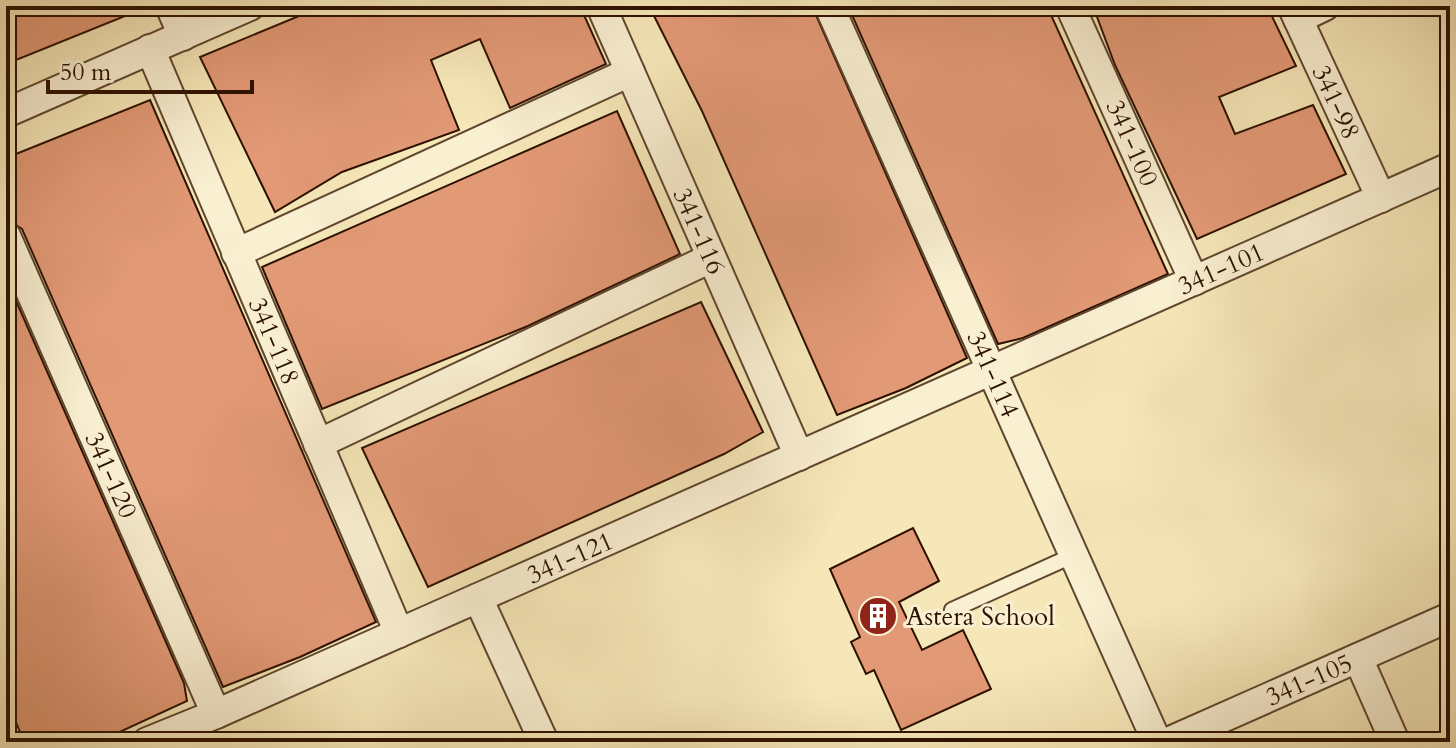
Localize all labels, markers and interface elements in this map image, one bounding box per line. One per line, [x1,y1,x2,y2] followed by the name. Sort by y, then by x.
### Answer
[48,44,252,94] scale bar
[60,56,112,89] text: 50 m
[1304,59,1368,145] street label: 341-98
[1097,94,1167,192] street label: 341-100
[664,182,734,280] street label: 341-116
[1172,234,1270,304] street label: 341-101
[240,292,308,390] street label: 341-118
[958,325,1028,423] street label: 341-114
[76,426,146,524] street label: 341-120
[521,523,619,593] street label: 341-121
[857,595,899,637] building icon: Astera School
[906,599,1055,634] place label: Astera School
[1260,645,1358,715] street label: 341-105

